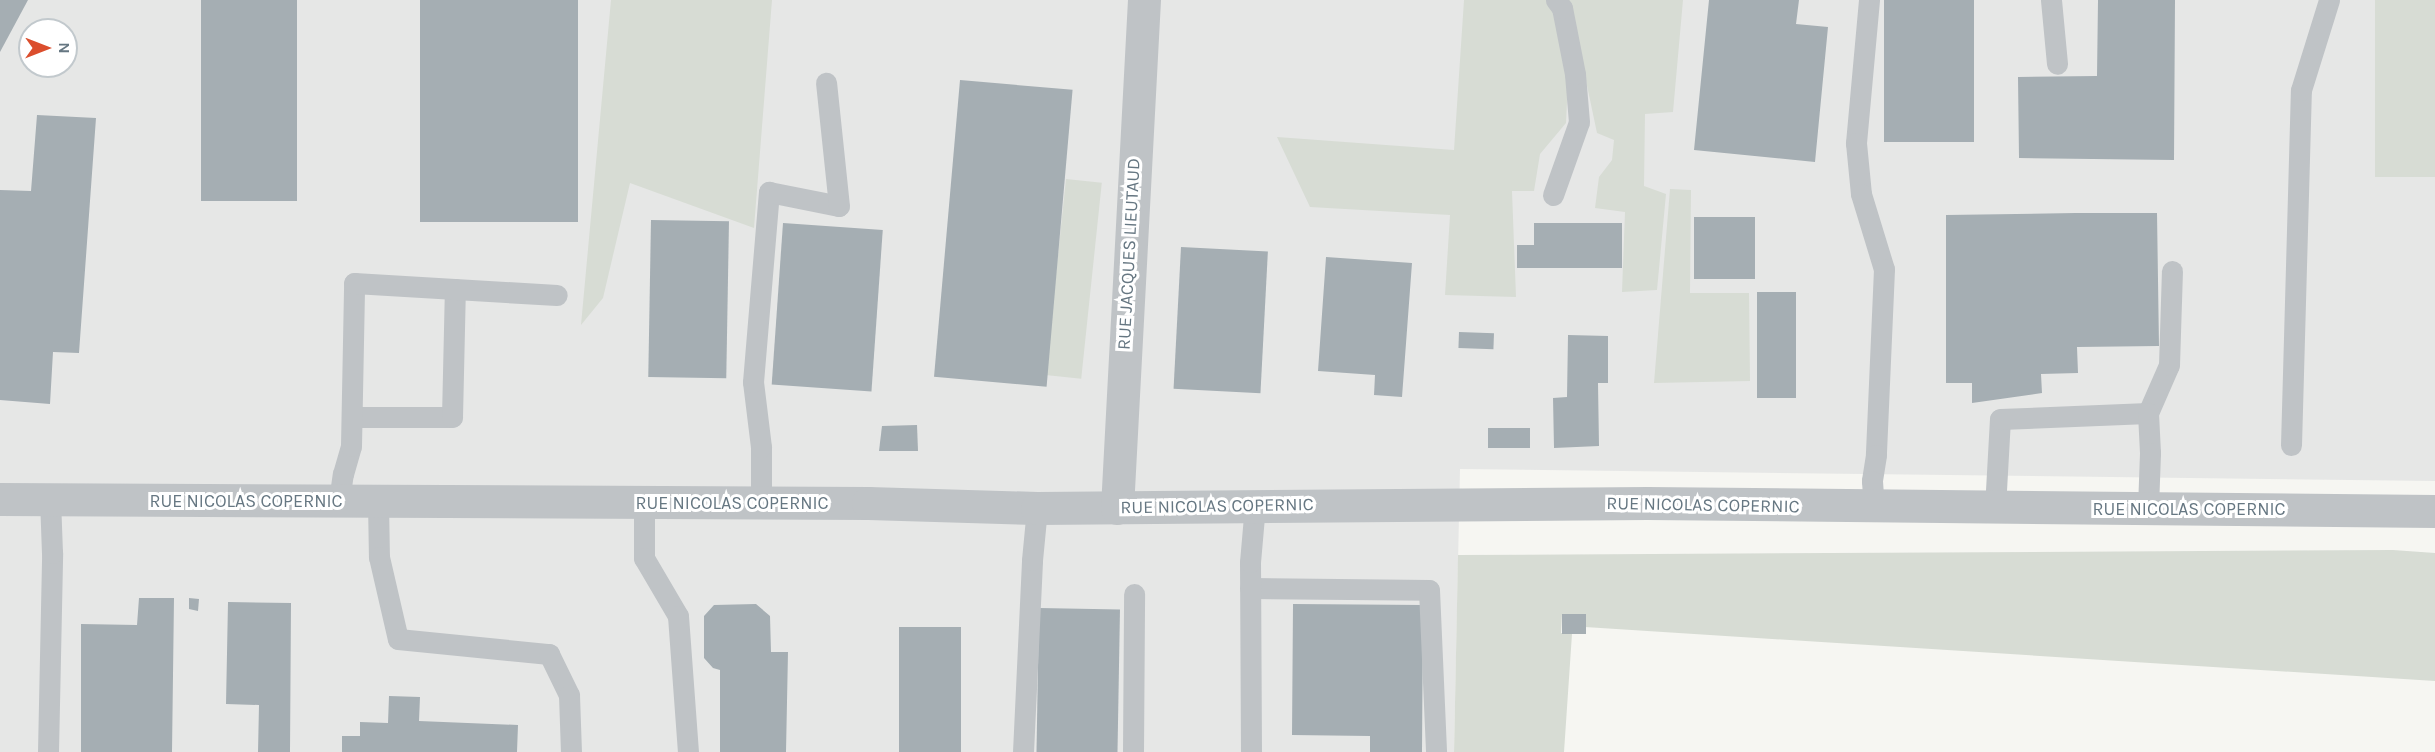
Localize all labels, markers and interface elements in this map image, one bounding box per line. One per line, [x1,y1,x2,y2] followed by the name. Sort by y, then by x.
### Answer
[18,18,78,78] north arrow
[55,42,74,54] text: N
[1113,158,1145,350] street label: RUE JACQUES LIEUTAUD
[149,490,343,512] street label: RUE NICOLAS COPERNIC
[635,492,829,514] street label: RUE NICOLAS COPERNIC
[1606,493,1800,517] street label: RUE NICOLAS COPERNIC
[1120,494,1314,518] street label: RUE NICOLAS COPERNIC
[2092,498,2286,520] street label: RUE NICOLAS COPERNIC

